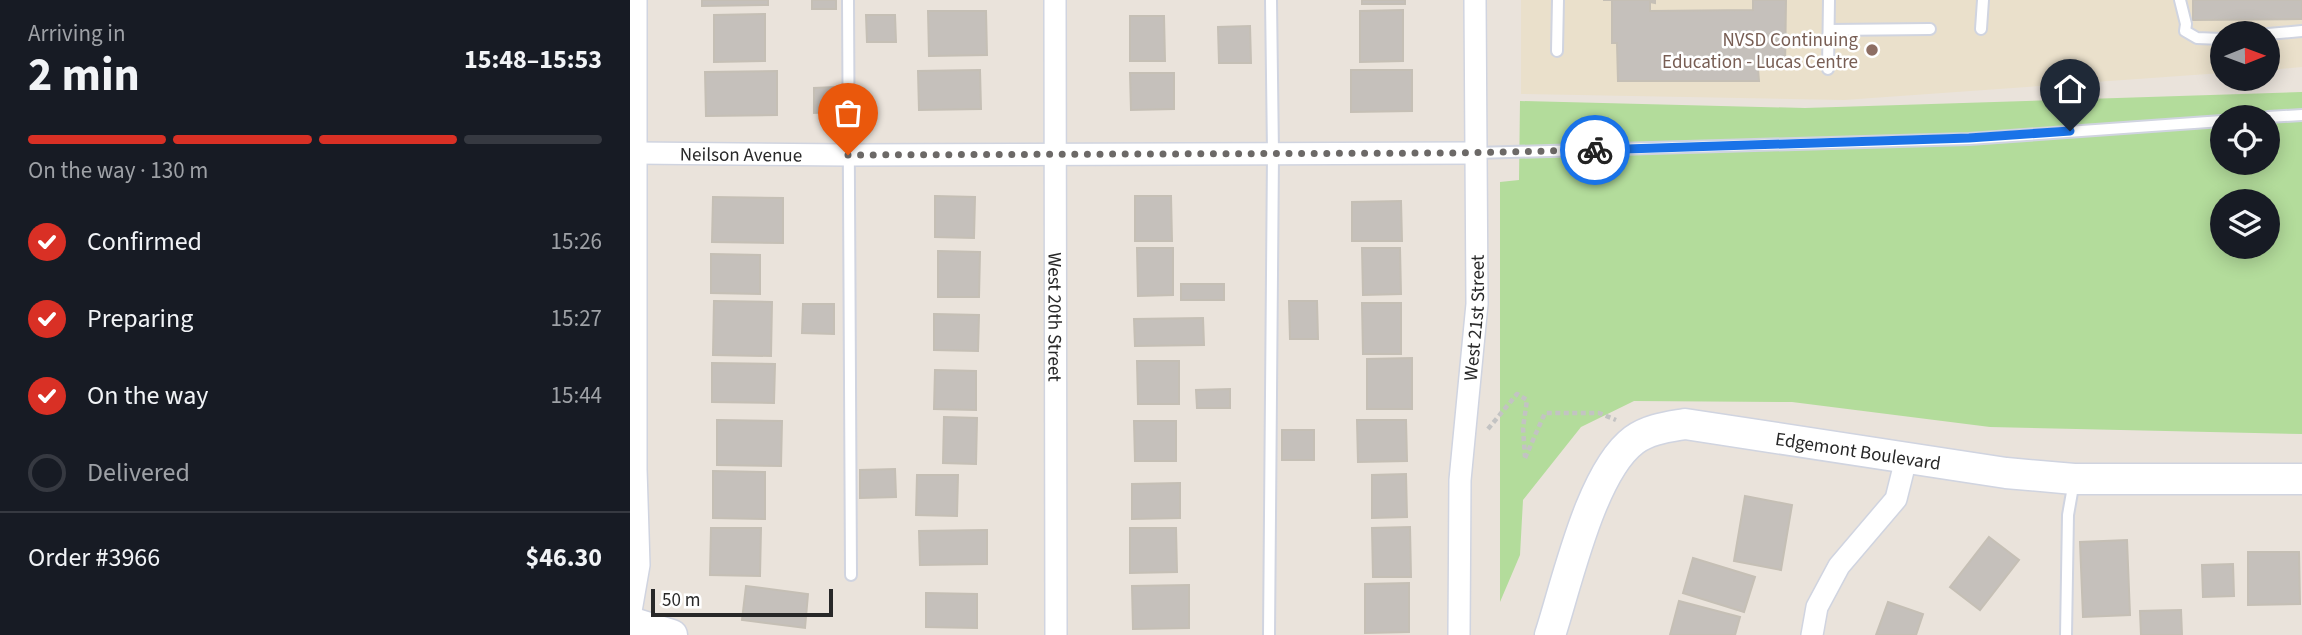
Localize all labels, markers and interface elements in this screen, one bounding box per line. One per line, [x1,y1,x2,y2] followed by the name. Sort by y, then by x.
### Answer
[28,17,126,50] text: Arriving in
[2210,21,2280,91] north arrow
[2210,21,2280,259] map controls
[1662,27,1858,76] place label: NVSD Continuing Education - Lucas Centre
[464,41,602,78] text: 15:48–15:53
[1864,42,1880,58] marker: NVSD Continuing Education - Lucas Centre
[28,43,140,108] text: 2 min
[2040,59,2100,131] pin
[2051,70,2089,108] icon: home
[818,83,878,155] pin
[829,94,867,132] icon: bag
[2210,105,2280,175] button: locate
[1560,115,1630,185] courier
[1576,131,1614,169] icon: bike
[680,141,802,170] street label: Neilson Avenue
[28,154,208,187] text: On the way · 130 m
[2210,189,2280,259] button: layers
[28,223,66,261] icon: check
[87,223,202,260] text: Confirmed
[551,225,602,258] text: 15:26
[1040,252,1068,382] street label: West 20th Street
[1458,254,1492,382] street label: West 21st Street
[28,300,66,338] icon: check
[87,300,193,337] text: Preparing
[551,302,602,335] text: 15:27
[28,377,66,415] icon: check
[87,377,208,414] text: On the way
[551,379,602,412] text: 15:44
[1773,426,1943,478] street label: Edgemont Boulevard
[87,454,190,491] text: Delivered
[28,539,160,576] text: Order #3966
[526,539,602,576] text: $46.30
[651,586,833,618] scale bar
[662,587,700,614] text: 50 m

